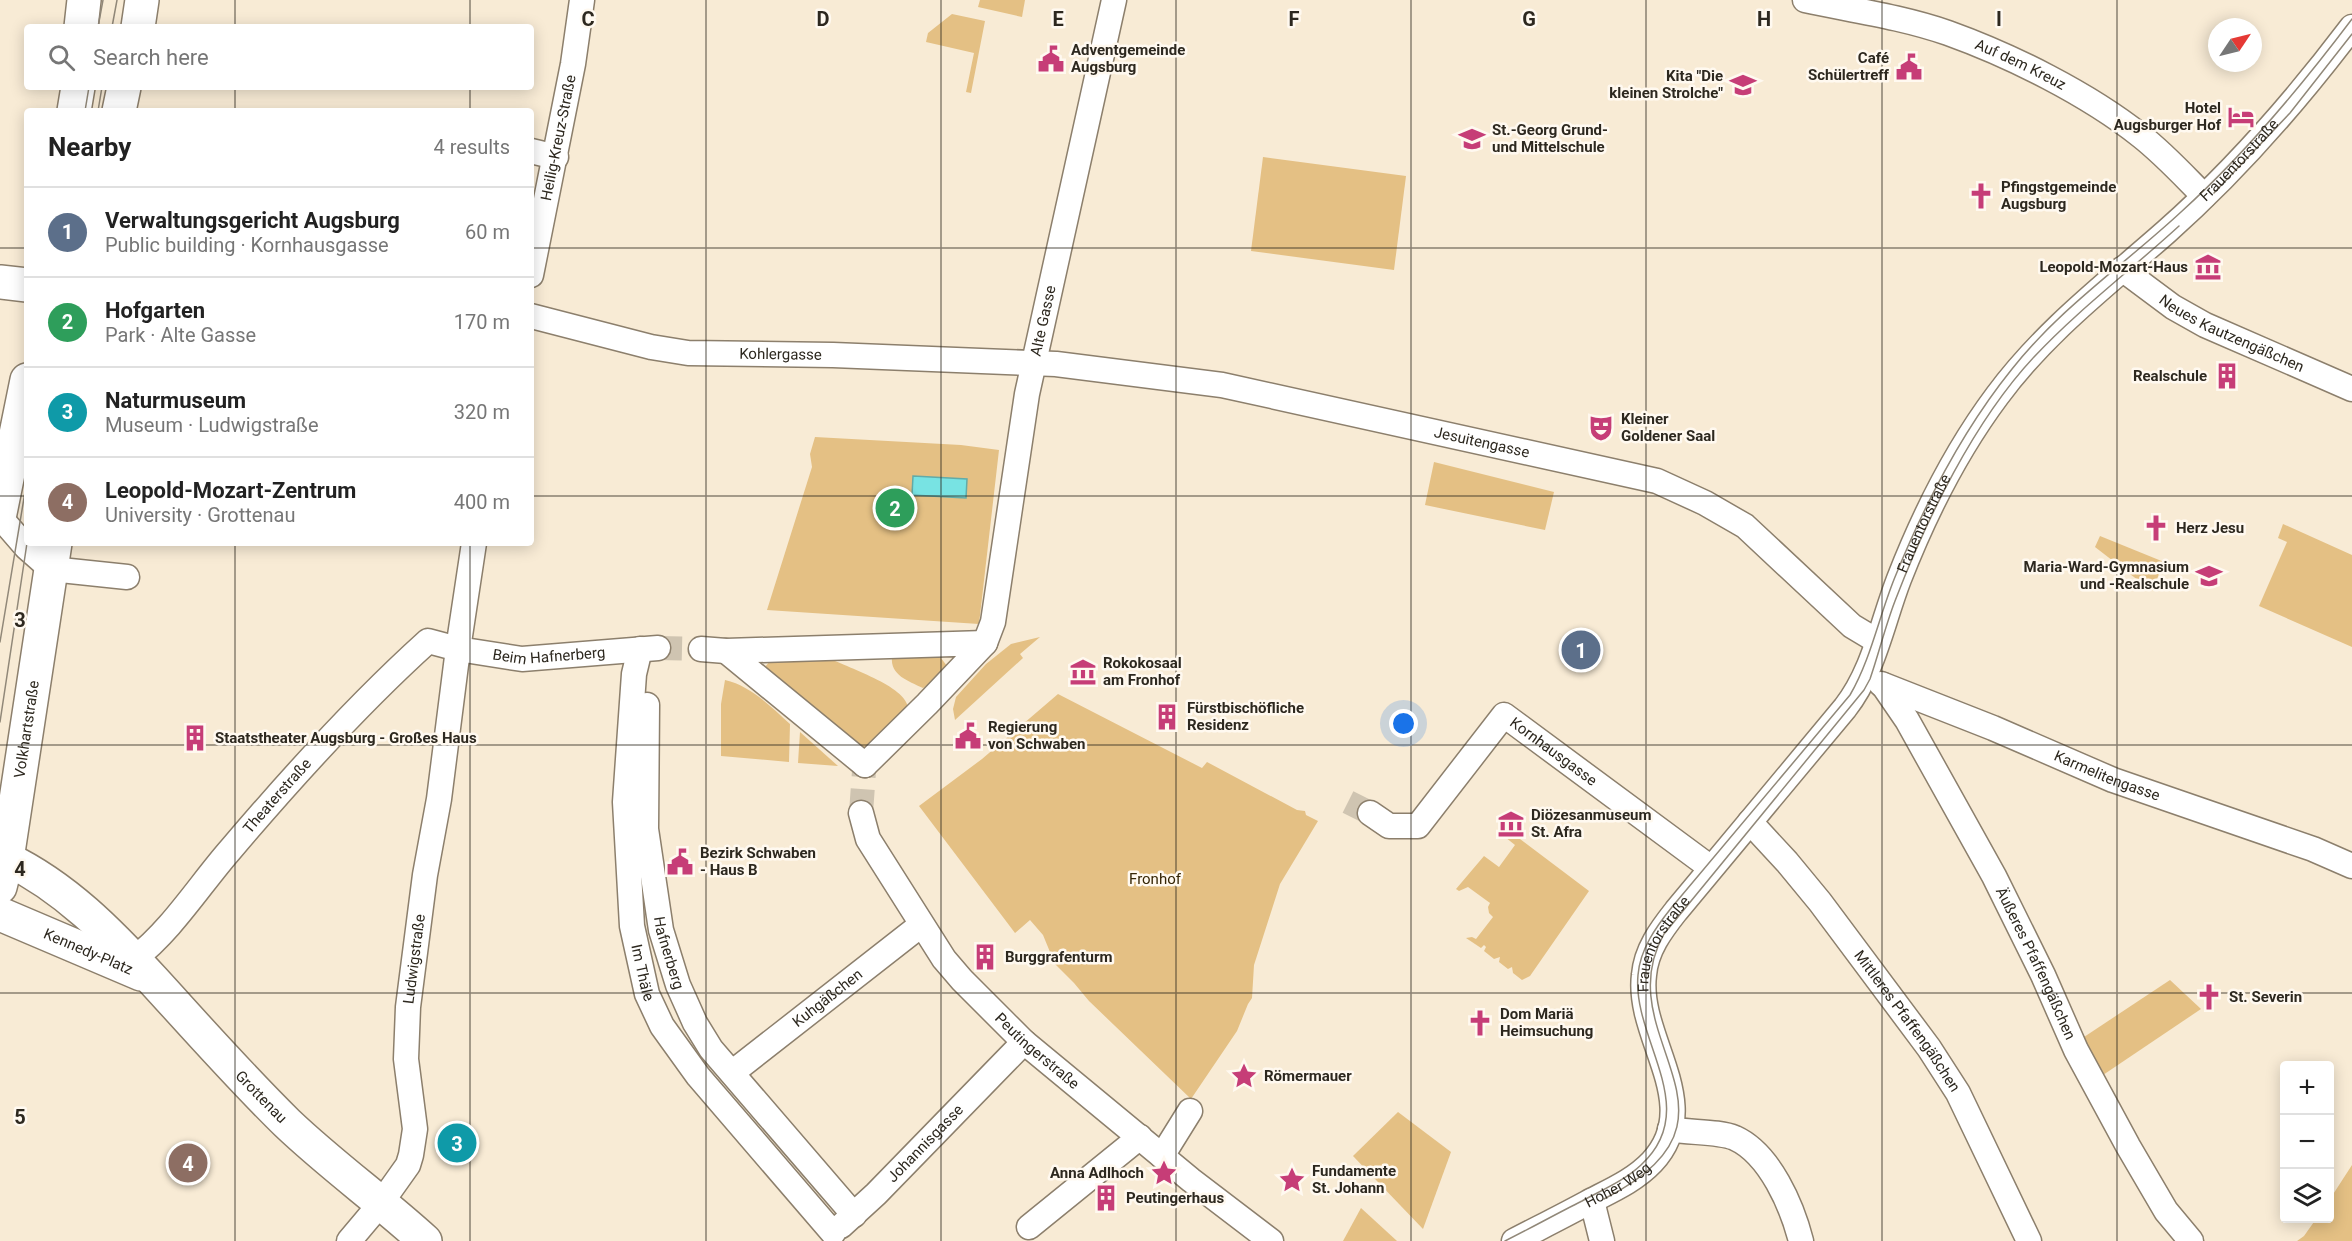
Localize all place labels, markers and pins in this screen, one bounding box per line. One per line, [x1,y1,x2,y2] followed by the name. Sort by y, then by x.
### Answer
[1071,41,1185,76] place label: Adventgemeinde Augsburg
[1036,44,1066,74] public building icon: Adventgemeinde Augsburg
[1808,49,1890,84] place label: Café Schülertreff
[1894,52,1924,82] public building icon: Café Schülertreff
[1609,67,1723,102] place label: Kita "Die kleinen Strolche"
[1728,70,1758,100] school or university icon: Kita "Die kleinen Strolche"
[2114,99,2222,134] place label: Hotel Augsburger Hof
[2226,102,2256,132] hotel icon: Hotel Augsburger Hof
[1492,121,1608,156] place label: St.-Georg Grund- und Mittelschule
[1457,124,1487,154] school or university icon: St.-Georg Grund- und Mittelschule
[2001,178,2116,213] place label: Pfingstgemeinde Augsburg
[1966,181,1996,211] church icon: Pfingstgemeinde Augsburg
[2193,252,2223,282] museum icon: Leopold-Mozart-Haus
[2039,258,2188,276] place label: Leopold-Mozart-Haus
[2212,361,2242,391] building icon: Realschule
[2133,367,2207,385] place label: Realschule
[1621,410,1715,445] place label: Kleiner Goldener Saal
[1586,413,1616,443] theatre icon: Kleiner Goldener Saal
[876,486,914,530] pin: 2
[2141,513,2171,543] church icon: Herz Jesu
[2176,519,2244,537] place label: Herz Jesu
[2024,558,2189,593] place label: Maria-Ward-Gymnasium und -Realschule
[2194,561,2224,591] school or university icon: Maria-Ward-Gymnasium und -Realschule
[1562,628,1600,672] pin: 1
[1103,654,1182,689] place label: Rokokosaal am Fronhof
[1068,657,1098,687] museum icon: Rokokosaal am Fronhof
[1187,699,1304,734] place label: Fürstbischöfliche Residenz
[1152,702,1182,732] building icon: Fürstbischöfliche Residenz
[988,718,1086,753] place label: Regierung von Schwaben
[953,721,983,751] public building icon: Regierung von Schwaben
[180,723,210,753] building icon: Staatstheater Augsburg - Großes Haus
[215,729,477,747] place label: Staatstheater Augsburg - Großes Haus
[1531,806,1651,841] place label: Diözesanmuseum St. Afra
[1496,809,1526,839] museum icon: Diözesanmuseum St. Afra
[700,844,816,879] place label: Bezirk Schwaben - Haus B
[665,847,695,877] public building icon: Bezirk Schwaben - Haus B
[970,942,1000,972] building icon: Burggrafenturm
[1005,948,1112,966] place label: Burggrafenturm
[2194,982,2224,1012] church icon: St. Severin
[2229,988,2302,1006] place label: St. Severin
[1500,1005,1593,1040] place label: Dom Mariä Heimsuchung
[1465,1008,1495,1038] church icon: Dom Mariä Heimsuchung
[1229,1061,1259,1091] place icon: Römermauer
[1264,1067,1352,1085] place label: Römermauer
[438,1120,476,1166] pin: 3
[168,1140,207,1186] pin: 4
[1149,1158,1179,1188] place icon: Anna Adlhoch
[1312,1162,1396,1197] place label: Fundamente St. Johann
[1050,1164,1144,1182] place label: Anna Adlhoch
[1277,1165,1307,1195] place icon: Fundamente St. Johann
[1091,1183,1121,1213] building icon: Peutingerhaus
[1126,1189,1225,1207] place label: Peutingerhaus

